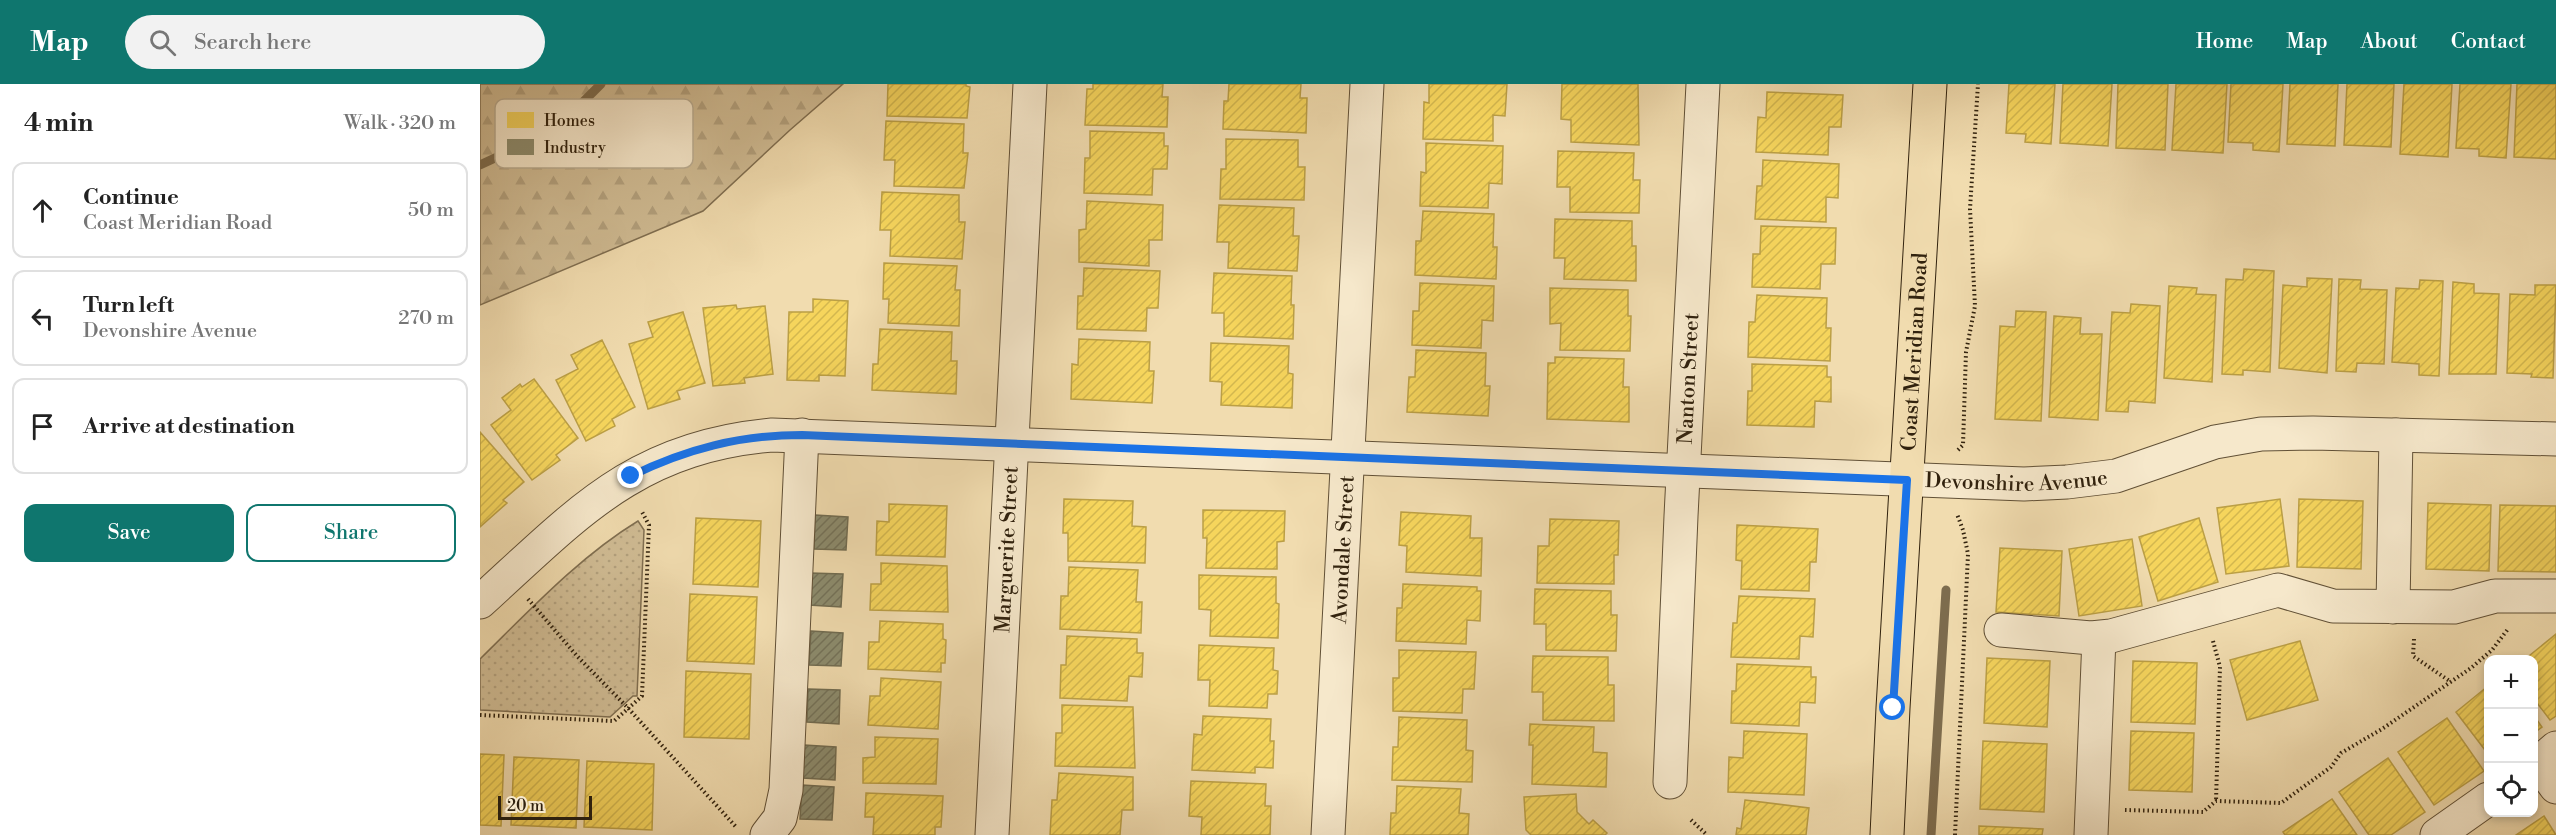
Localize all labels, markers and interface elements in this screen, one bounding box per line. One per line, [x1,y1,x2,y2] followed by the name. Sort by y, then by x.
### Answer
[125,15,545,69] search box
[30,25,89,60] text: Map
[146,26,179,59] icon: search
[194,29,311,56] text: Search here
[2196,29,2253,55] text: Home
[2286,29,2328,55] text: Map
[2361,29,2418,55] text: About
[2451,29,2526,55] text: Contact
[495,99,693,168] legend
[24,107,94,139] text: 4 min
[344,111,456,136] text: Walk · 320 m
[544,111,595,131] text: Homes
[544,138,606,158] text: Industry
[83,184,179,211] text: Continue
[26,194,59,227] icon: ahead
[408,198,454,223] text: 50 m
[83,211,272,236] text: Coast Meridian Road
[1896,252,1934,452] street label: Coast Meridian Road
[83,292,174,319] text: Turn left
[26,302,59,335] icon: left
[398,306,454,331] text: 270 m
[1673,312,1705,445] street label: Nanton Street
[83,319,257,344] text: Devonshire Avenue
[26,410,59,443] icon: arrive
[83,413,295,440] text: Arrive at destination
[617,462,643,488] route end
[990,465,1025,634] street label: Marguerite Street
[1924,465,2109,498] street label: Devonshire Avenue
[1327,474,1361,625] street label: Avondale Street
[24,504,234,562] button: Save
[246,504,456,562] button: Share
[2484,655,2538,817] map controls
[2484,655,2538,709] button: +
[1879,694,1905,720] route start
[2484,709,2538,763] button: −
[2484,763,2538,817] button: locate
[498,793,592,820] scale bar
[507,796,544,816] text: 20 m

